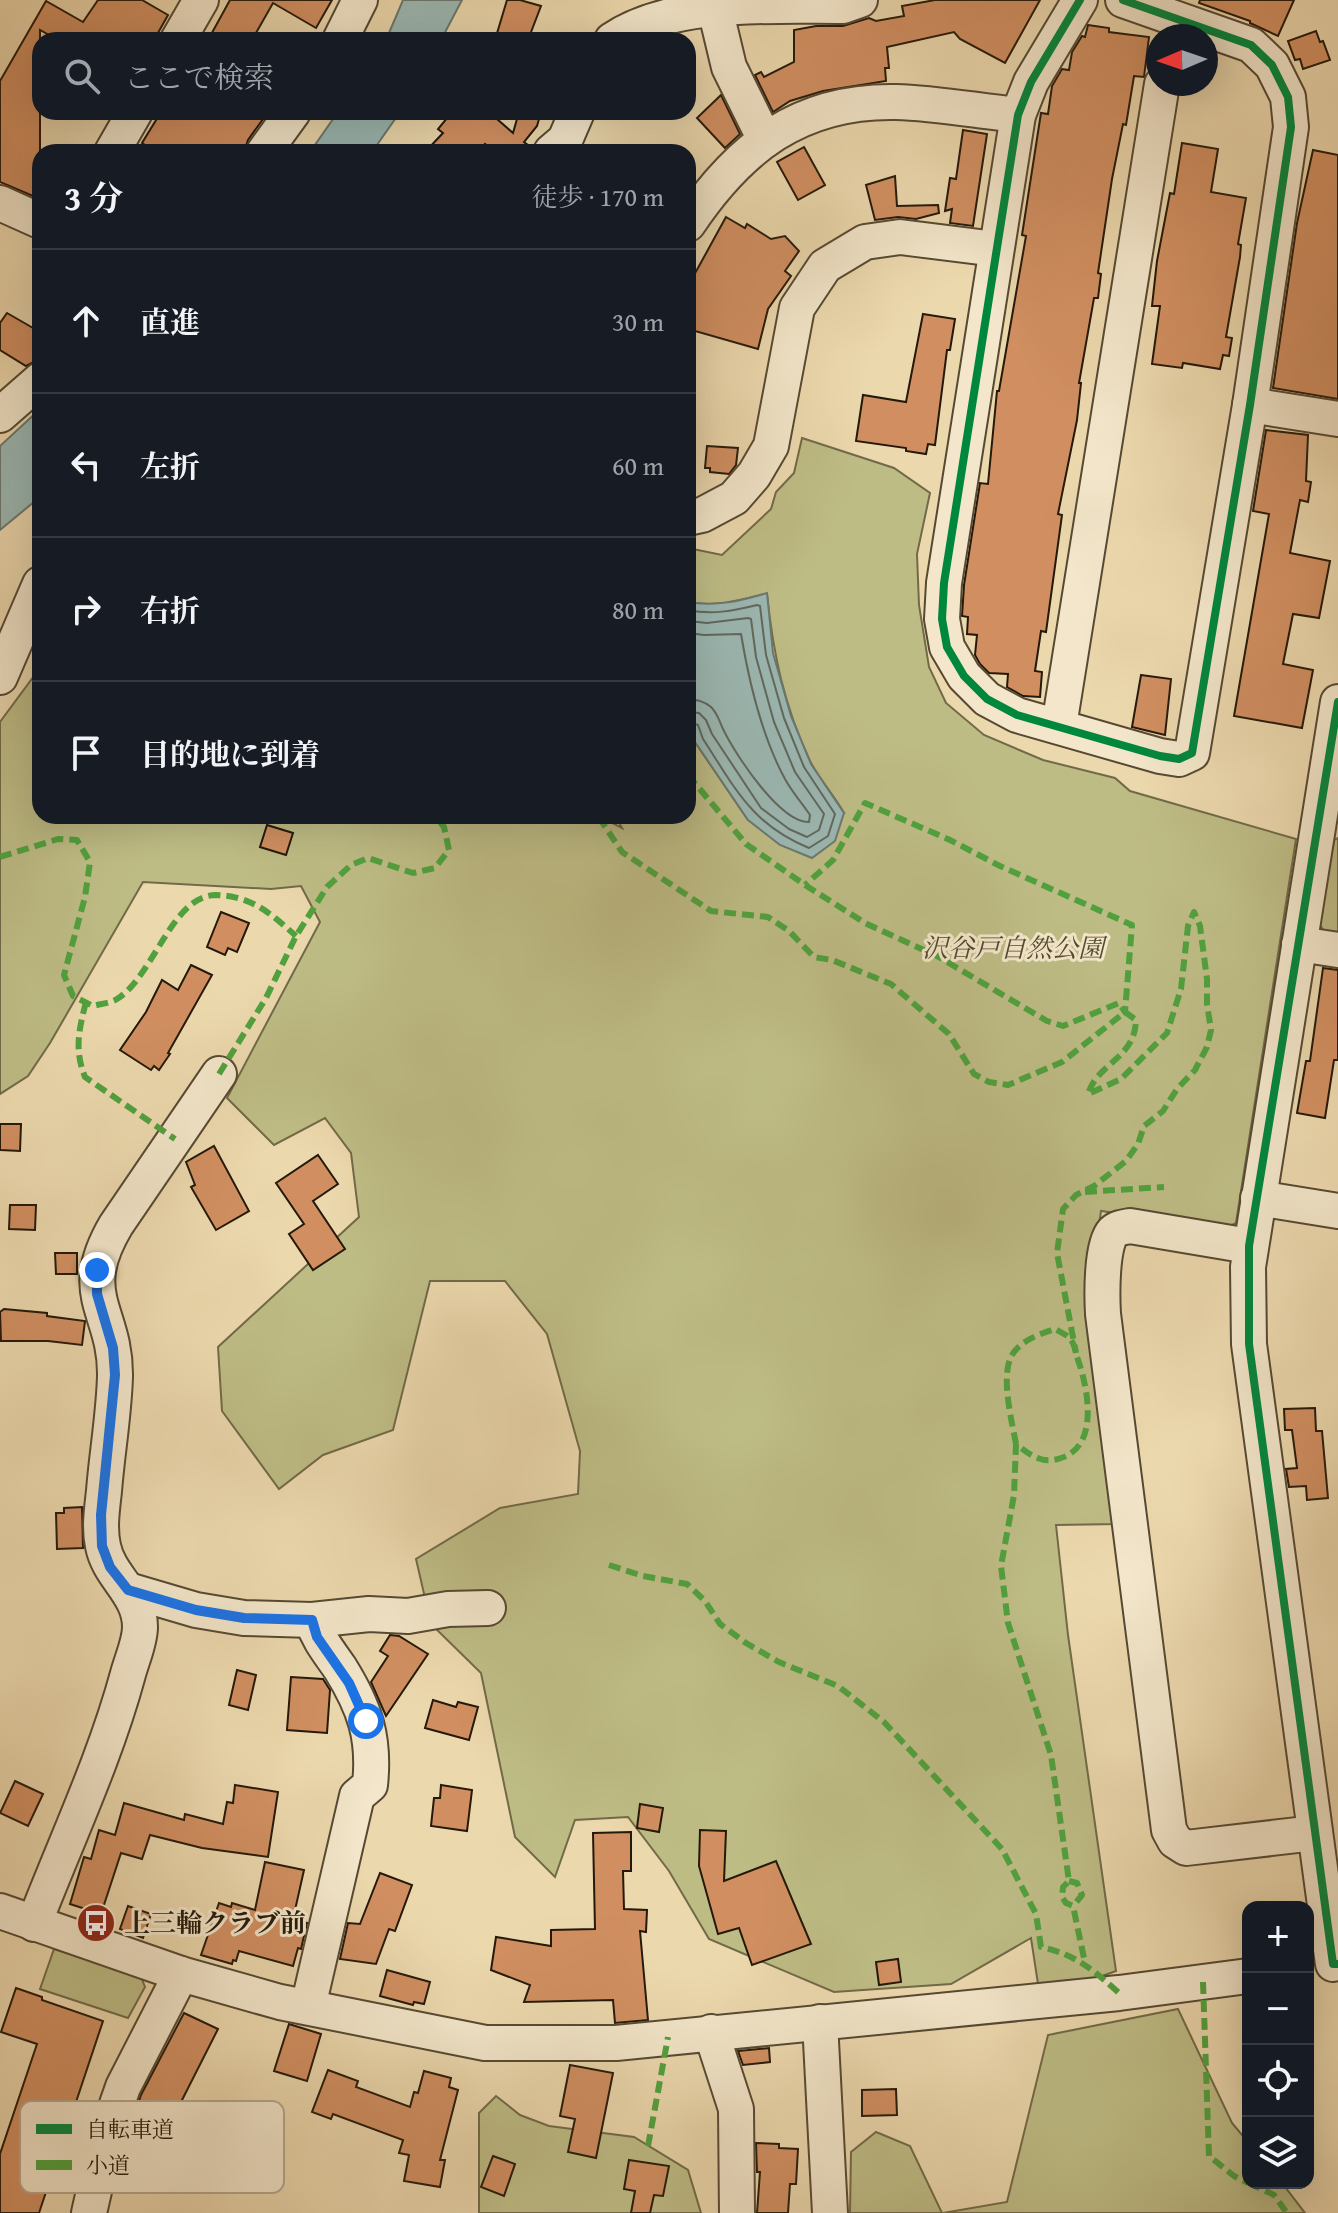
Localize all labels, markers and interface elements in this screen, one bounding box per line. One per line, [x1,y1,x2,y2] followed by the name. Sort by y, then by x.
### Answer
[1146,24,1218,96] north arrow
[32,32,696,120] search box
[60,54,104,98] icon: search
[124,55,274,99] text: ここで検索
[64,173,123,222] text: 3 分
[532,177,664,216] text: 徒歩 · 170 m
[64,299,108,343] icon: ahead
[140,300,200,344] text: 直進
[612,302,664,341] text: 30 m
[64,443,108,487] icon: left
[140,444,200,488] text: 左折
[612,446,664,485] text: 60 m
[64,587,108,631] icon: right
[140,588,200,632] text: 右折
[612,590,664,629] text: 80 m
[64,731,108,775] icon: arrive
[140,732,320,776] text: 目的地に到着
[922,928,1108,967] park label: 沢谷戸自然公園
[79,1252,115,1288] route end
[348,1703,384,1739] route start
[1242,1901,1314,2189] map controls
[1242,1901,1314,1973] button: +
[75,1902,117,1944] bus stop icon: 上三輪クラブ前
[124,1903,306,1942] place label: 上三輪クラブ前
[1242,1973,1314,2045] button: −
[1242,2045,1314,2117] button: locate
[20,2101,284,2193] legend
[86,2113,174,2145] text: 自転車道
[1242,2117,1314,2189] button: layers
[86,2149,130,2181] text: 小道

